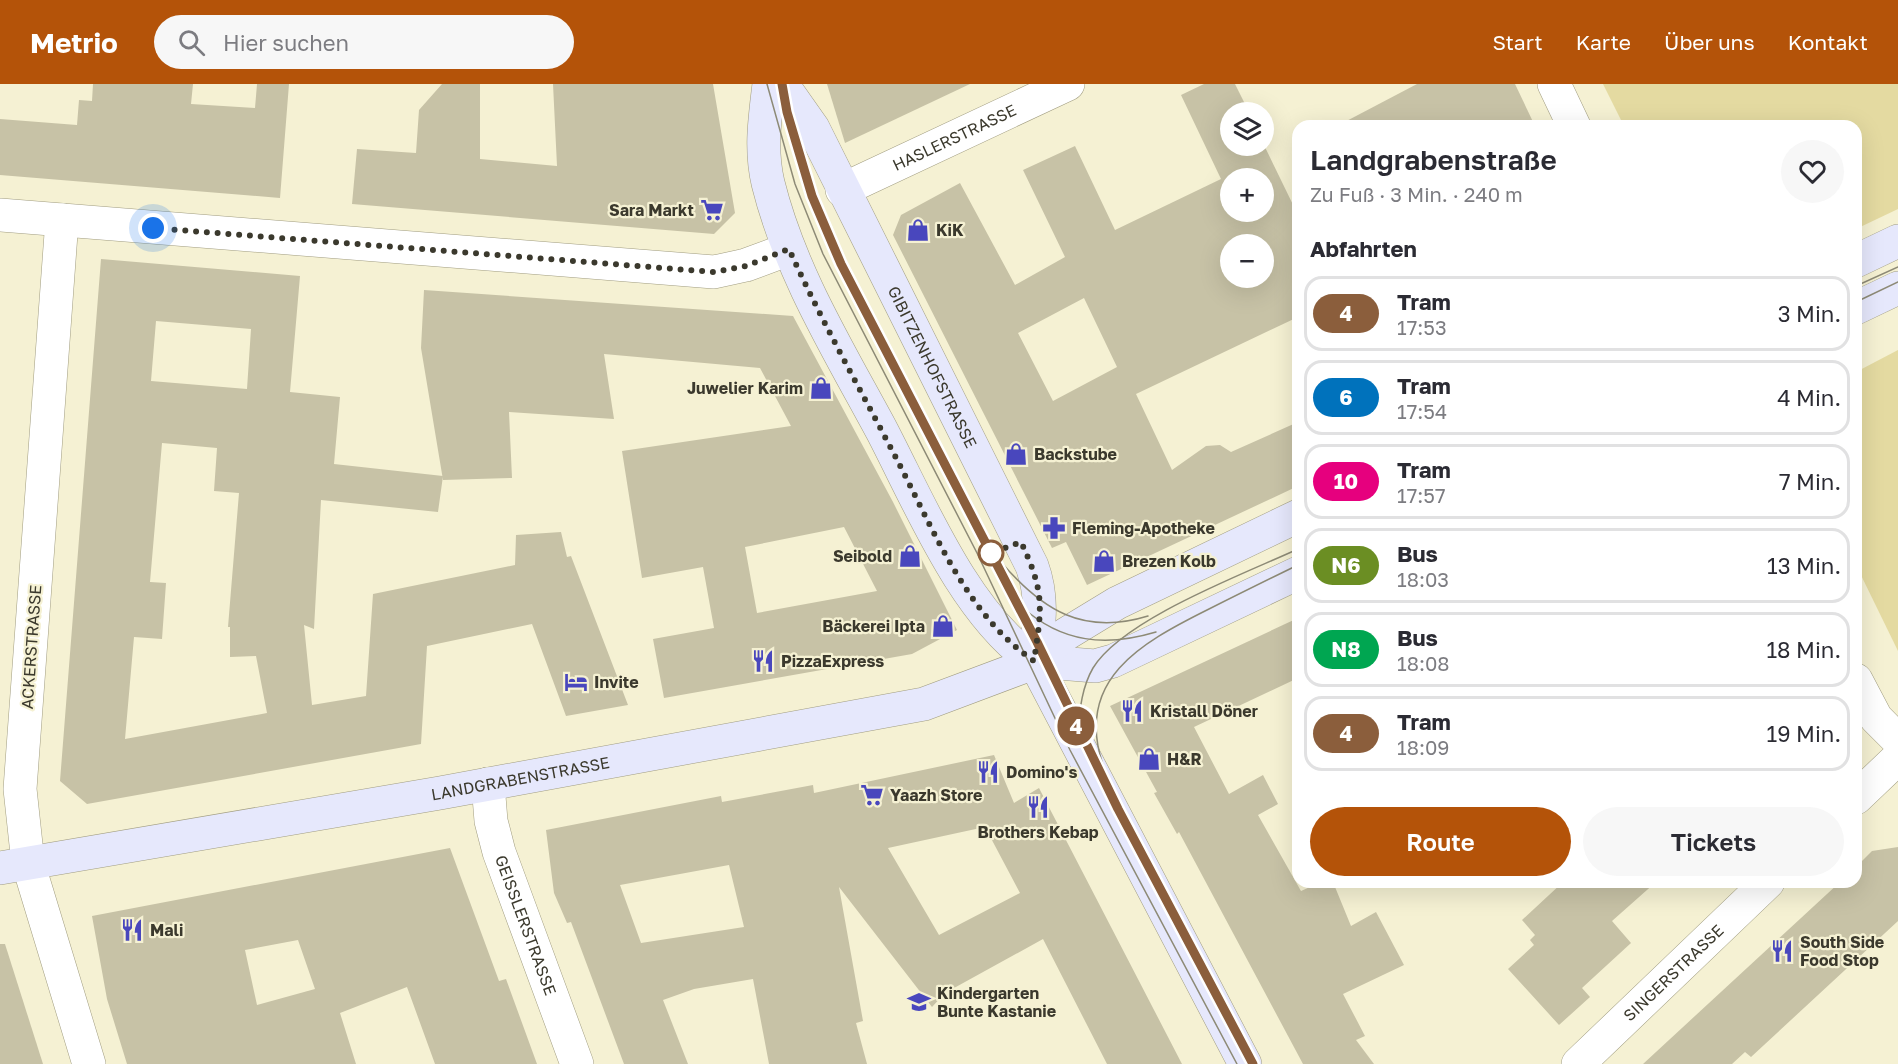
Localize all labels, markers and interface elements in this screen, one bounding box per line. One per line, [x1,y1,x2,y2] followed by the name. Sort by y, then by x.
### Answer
[154,15,574,69] search box
[30,26,118,59] text: Metrio
[175,26,208,59] icon: search
[223,29,349,56] text: Hier suchen
[1492,29,1543,55] text: Start
[1576,29,1631,55] text: Karte
[1664,29,1755,55] text: Über uns
[1788,29,1868,55] text: Kontakt
[889,100,1019,175] street label: HASLERSTRASSE
[1220,102,1274,288] map controls
[1220,102,1274,156] button: layers
[1781,140,1844,203] button: heart
[1310,143,1557,176] text: Landgrabenstraße
[1220,168,1274,222] button: +
[1310,182,1523,206] text: Zu Fuß · 3 Min. · 240 m
[699,197,725,223] supermarket icon: Sara Markt
[609,200,694,220] place label: Sara Markt
[138,213,168,243] your location
[905,217,931,243] shop icon: KiK
[936,220,964,240] place label: KiK
[1220,234,1274,288] button: −
[1310,235,1417,262] text: Abfahrten
[884,283,981,451] street label: GIBITZENHOFSTRASSE
[1397,288,1451,315] text: Tram
[1339,300,1353,326] text: 4
[1778,300,1841,327] text: 3 Min.
[1397,315,1447,339] text: 17:53
[1397,372,1451,399] text: Tram
[808,375,834,401] shop icon: Juwelier Karim
[687,378,803,398] place label: Juwelier Karim
[1339,384,1353,410] text: 6
[1777,384,1841,411] text: 4 Min.
[1397,399,1447,423] text: 17:54
[1003,441,1029,467] shop icon: Backstube
[1034,444,1117,464] place label: Backstube
[1397,456,1451,483] text: Tram
[1334,468,1358,494] text: 10
[1779,468,1841,495] text: 7 Min.
[1397,483,1446,507] text: 17:57
[1041,515,1067,541] pharmacy icon: Fleming-Apotheke
[1072,518,1215,538] place label: Fleming-Apotheke
[978,540,1004,566] unlabelled marker
[1397,540,1438,567] text: Bus
[897,543,923,569] shop icon: Seibold
[833,546,892,566] place label: Seibold
[1091,548,1117,574] shop icon: Brezen Kolb
[1122,551,1216,571] place label: Brezen Kolb
[1331,552,1361,578] text: N6
[1767,552,1841,579] text: 13 Min.
[1397,567,1449,591] text: 18:03
[17,584,45,710] street label: ACKERSTRASSE
[930,613,956,639] shop icon: Bäckerei Ipta
[822,616,925,636] place label: Bäckerei Ipta
[1397,624,1438,651] text: Bus
[1331,636,1361,662] text: N8
[1766,636,1841,663] text: 18 Min.
[750,648,776,674] restaurant icon: PizzaExpress
[781,651,884,671] place label: PizzaExpress
[1397,651,1450,675] text: 18:08
[563,669,589,695] hotel icon: Invite
[594,672,639,692] place label: Invite
[1119,698,1145,724] restaurant icon: Kristall Döner
[1150,701,1258,721] place label: Kristall Döner
[1056,706,1096,746] line badge: 4
[1397,708,1451,735] text: Tram
[1069,713,1083,739] text: 4
[1339,720,1353,746] text: 4
[1767,720,1841,747] text: 19 Min.
[1397,735,1449,759] text: 18:09
[1136,746,1162,772] shop icon: H&R
[1167,749,1202,769] place label: H&R
[430,752,611,804] street label: LANDGRABENSTRASSE
[975,759,1001,785] restaurant icon: Domino's
[1006,762,1077,782] place label: Domino's
[859,782,885,808] supermarket icon: Yaazh Store
[890,785,982,805] place label: Yaazh Store
[1025,794,1051,820] restaurant icon: Brothers Kebap
[1310,807,1571,876] button: Route
[1583,807,1844,876] button: Tickets
[977,822,1099,842] place label: Brothers Kebap
[491,852,561,998] street label: GEISSLERSTRASSE
[119,917,145,943] restaurant icon: Mali
[150,920,183,940] place label: Mali
[1619,920,1728,1025] street label: SINGERSTRASSE
[1800,932,1884,970] place label: South Side Food Stop
[1769,938,1795,964] restaurant icon: South Side Food Stop
[937,983,1056,1021] place label: Kindergarten Bunte Kastanie
[906,989,932,1015] school or university icon: Kindergarten Bunte Kastanie

